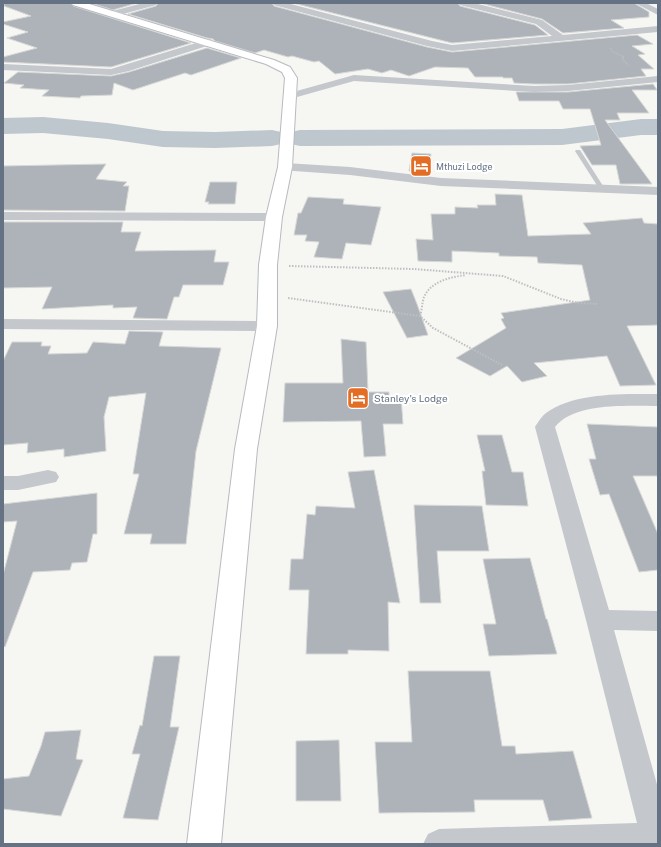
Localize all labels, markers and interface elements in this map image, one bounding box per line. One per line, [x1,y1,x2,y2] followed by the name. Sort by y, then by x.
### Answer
[408,153,434,179] hotel icon: Mthuzi Lodge
[436,161,493,172] place label: Mthuzi Lodge
[345,385,371,411] hotel icon: Stanley's Lodge
[374,392,448,404] place label: Stanley's Lodge

